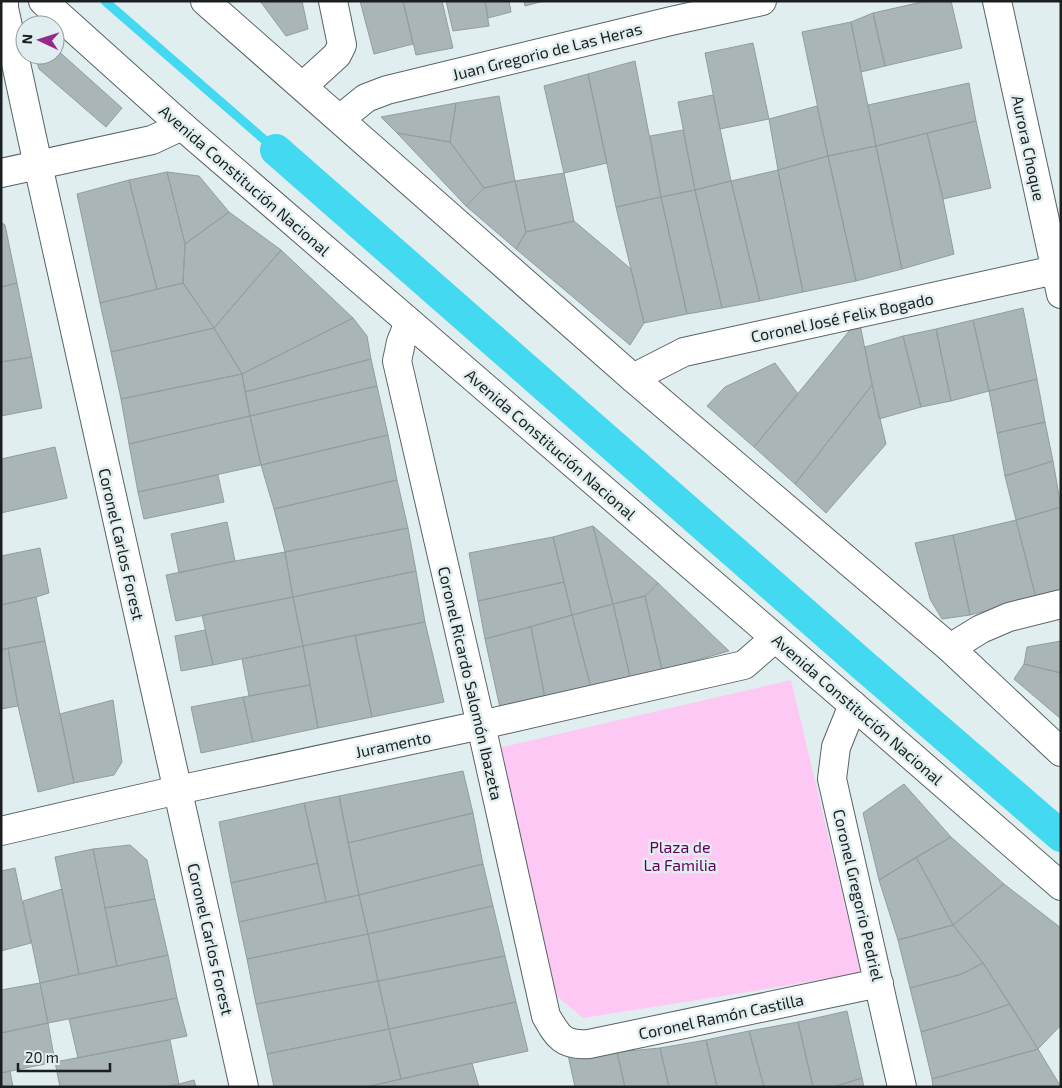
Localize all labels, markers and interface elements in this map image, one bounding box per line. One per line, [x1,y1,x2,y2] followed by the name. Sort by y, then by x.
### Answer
[15,15,65,65] north arrow
[450,18,644,84] street label: Juan Gregorio de Las Heras
[18,33,35,45] text: N
[1009,93,1049,203] street label: Aurora Choque
[156,101,334,259] street label: Avenida Constitución Nacional
[749,288,935,346] street label: Coronel José Felix Bogado
[462,365,640,523] street label: Avenida Constitución Nacional
[95,466,149,622] street label: Coronel Carlos Forest
[435,564,507,802] street label: Coronel Ricardo Salomón Ibazeta
[769,630,947,788] street label: Avenida Constitución Nacional
[353,727,433,761] street label: Juramento
[830,807,888,983] street label: Coronel Gregorio Pedriel
[643,837,717,874] park label: Plaza de La Familia
[184,861,238,1017] street label: Coronel Carlos Forest
[637,989,805,1043] street label: Coronel Ramón Castilla
[18,1040,110,1072] scale bar
[25,1048,59,1066] text: 20 m

